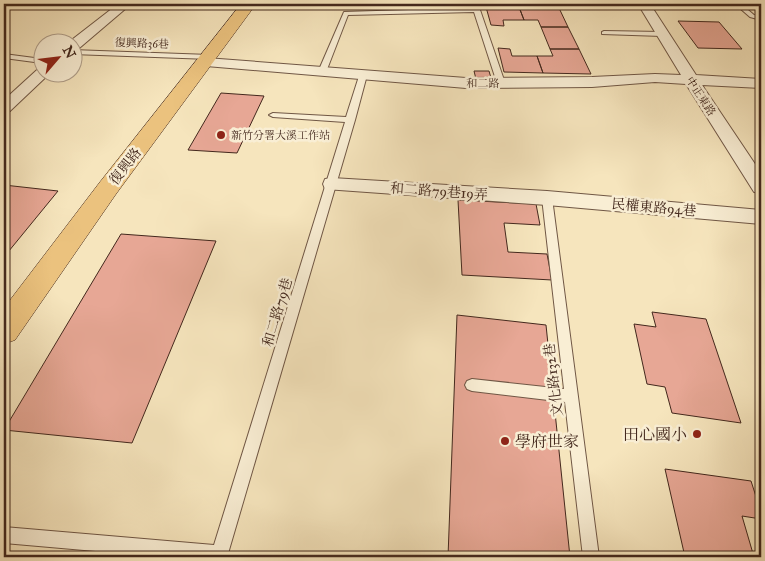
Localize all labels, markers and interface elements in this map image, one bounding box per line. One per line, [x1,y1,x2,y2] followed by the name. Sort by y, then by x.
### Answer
[32,32,82,82] north arrow
[115,36,169,51] street label: 復興路36巷
[59,43,79,61] text: N
[683,74,718,118] street label: 中正東路
[467,77,500,90] street label: 和二路
[215,129,227,141] marker: 新竹分署大溪工作站
[231,129,330,142] place label: 新竹分署大溪工作站
[106,145,145,188] street label: 復興路
[390,180,488,203] street label: 和二路79巷19弄
[611,195,697,220] street label: 民權東路94巷
[259,276,296,349] street label: 和二路79巷
[541,342,566,418] street label: 文化路132巷
[623,425,687,444] place label: 田心國小
[691,428,703,440] marker: 田心國小
[515,432,579,451] place label: 學府世家
[499,435,511,447] marker: 學府世家

